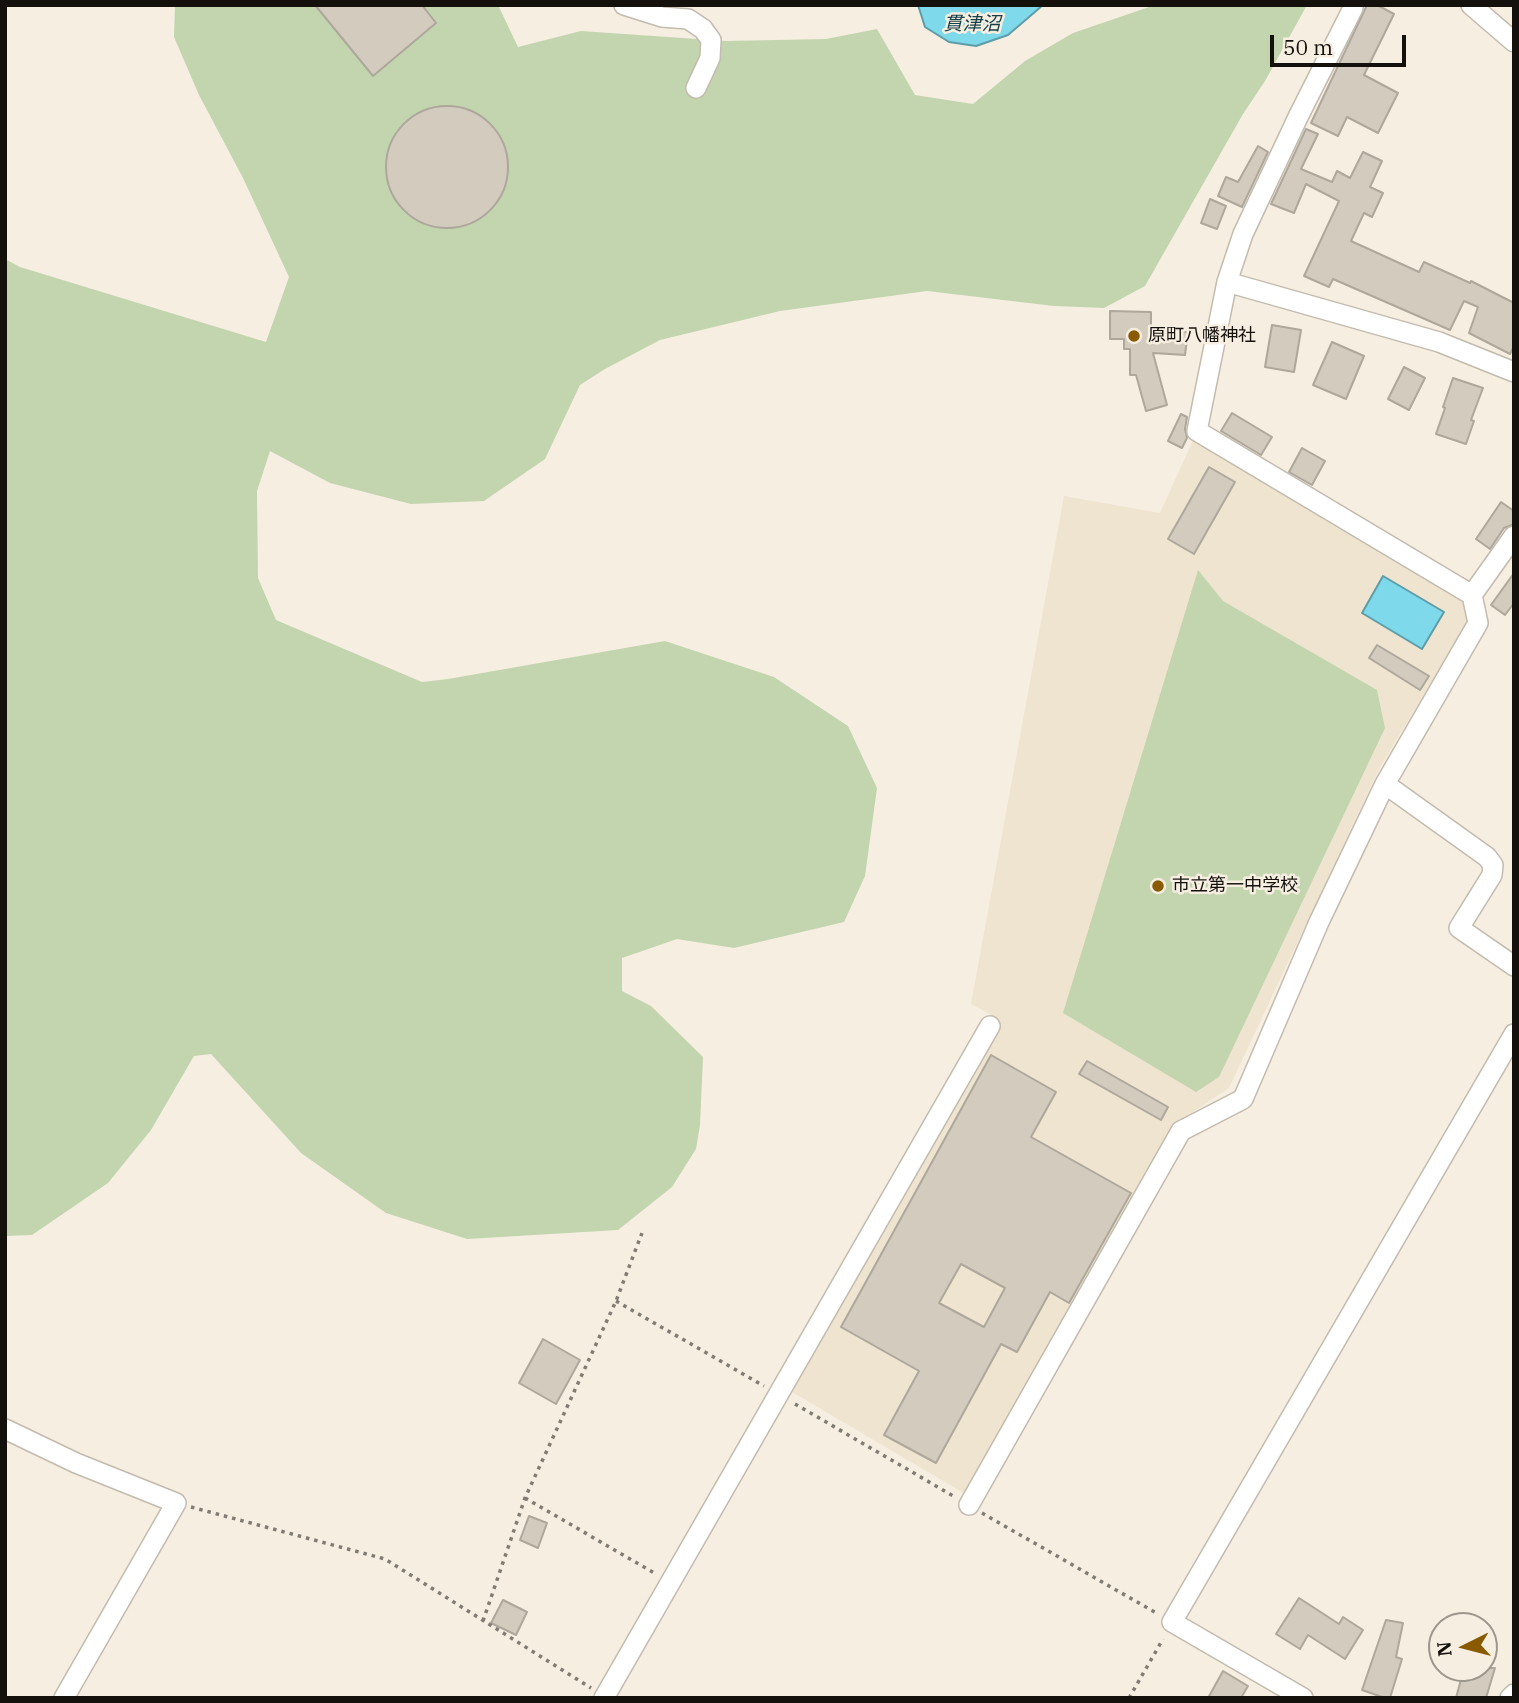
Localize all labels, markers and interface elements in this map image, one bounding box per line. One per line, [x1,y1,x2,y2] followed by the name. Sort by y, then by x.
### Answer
[944,14,1000,36] water label: 貫津沼
[1274,21,1410,65] scale bar
[1283,33,1333,61] text: 50 m
[1148,325,1256,347] place label: 原町八幡神社
[1126,328,1142,344] marker: 原町八幡神社
[1172,875,1298,897] place label: 市立第一中学校
[1150,878,1166,894] marker: 市立第一中学校
[1428,1612,1498,1682] north arrow
[1431,1640,1457,1658] text: N

